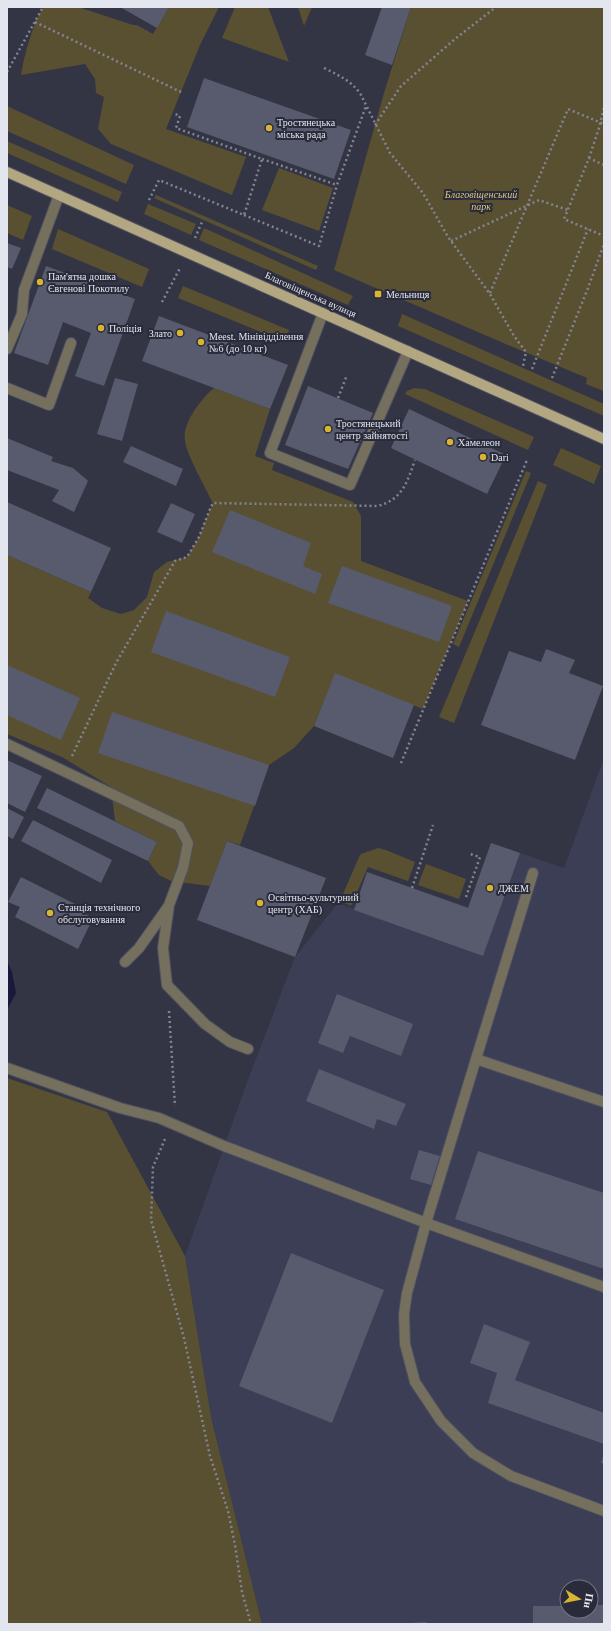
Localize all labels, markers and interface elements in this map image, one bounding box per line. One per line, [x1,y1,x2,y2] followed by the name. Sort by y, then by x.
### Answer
[277,117,336,140] place label: Тростянецька міська рада
[264,123,274,133] marker: Тростянецька міська рада
[444,189,517,212] park label: Благовіщенський парк
[263,269,359,320] street label: Благовіщенська вулиця
[48,271,129,294] place label: Пам'ятна дошка Євгенові Покотилу
[35,277,45,287] marker: Пам'ятна дошка Євгенові Покотилу
[373,289,383,299] marker: Мельниця
[386,289,430,300] place label: Мельниця
[96,323,106,333] marker: Поліція
[109,323,142,334] place label: Поліція
[149,328,172,339] place label: Злато
[175,328,185,338] marker: Злато
[209,331,304,355] place label: Meest. Мінівідділення №6 (до 10 кг)
[196,337,206,347] marker: Meest. Мінівідділення №6 (до 10 кг)
[336,418,408,441] place label: Тростянецький центр зайнятості
[323,424,333,434] marker: Тростянецький центр зайнятості
[445,437,455,447] marker: Хамелеон
[458,437,501,448] place label: Хамелеон
[478,452,488,462] marker: Dari
[491,452,509,463] place label: Dari
[485,883,495,893] marker: ДЖЕМ
[498,883,529,894] place label: ДЖЕМ
[268,892,359,916] place label: Освітньо-культурний центр (ХАБ)
[255,898,265,908] marker: Освітньо-культурний центр (ХАБ)
[58,902,140,925] place label: Cтанція технічного обслуговування
[45,908,55,918] marker: Cтанція технічного обслуговування
[559,1579,599,1619] north arrow
[582,1592,596,1610] text: Пн

